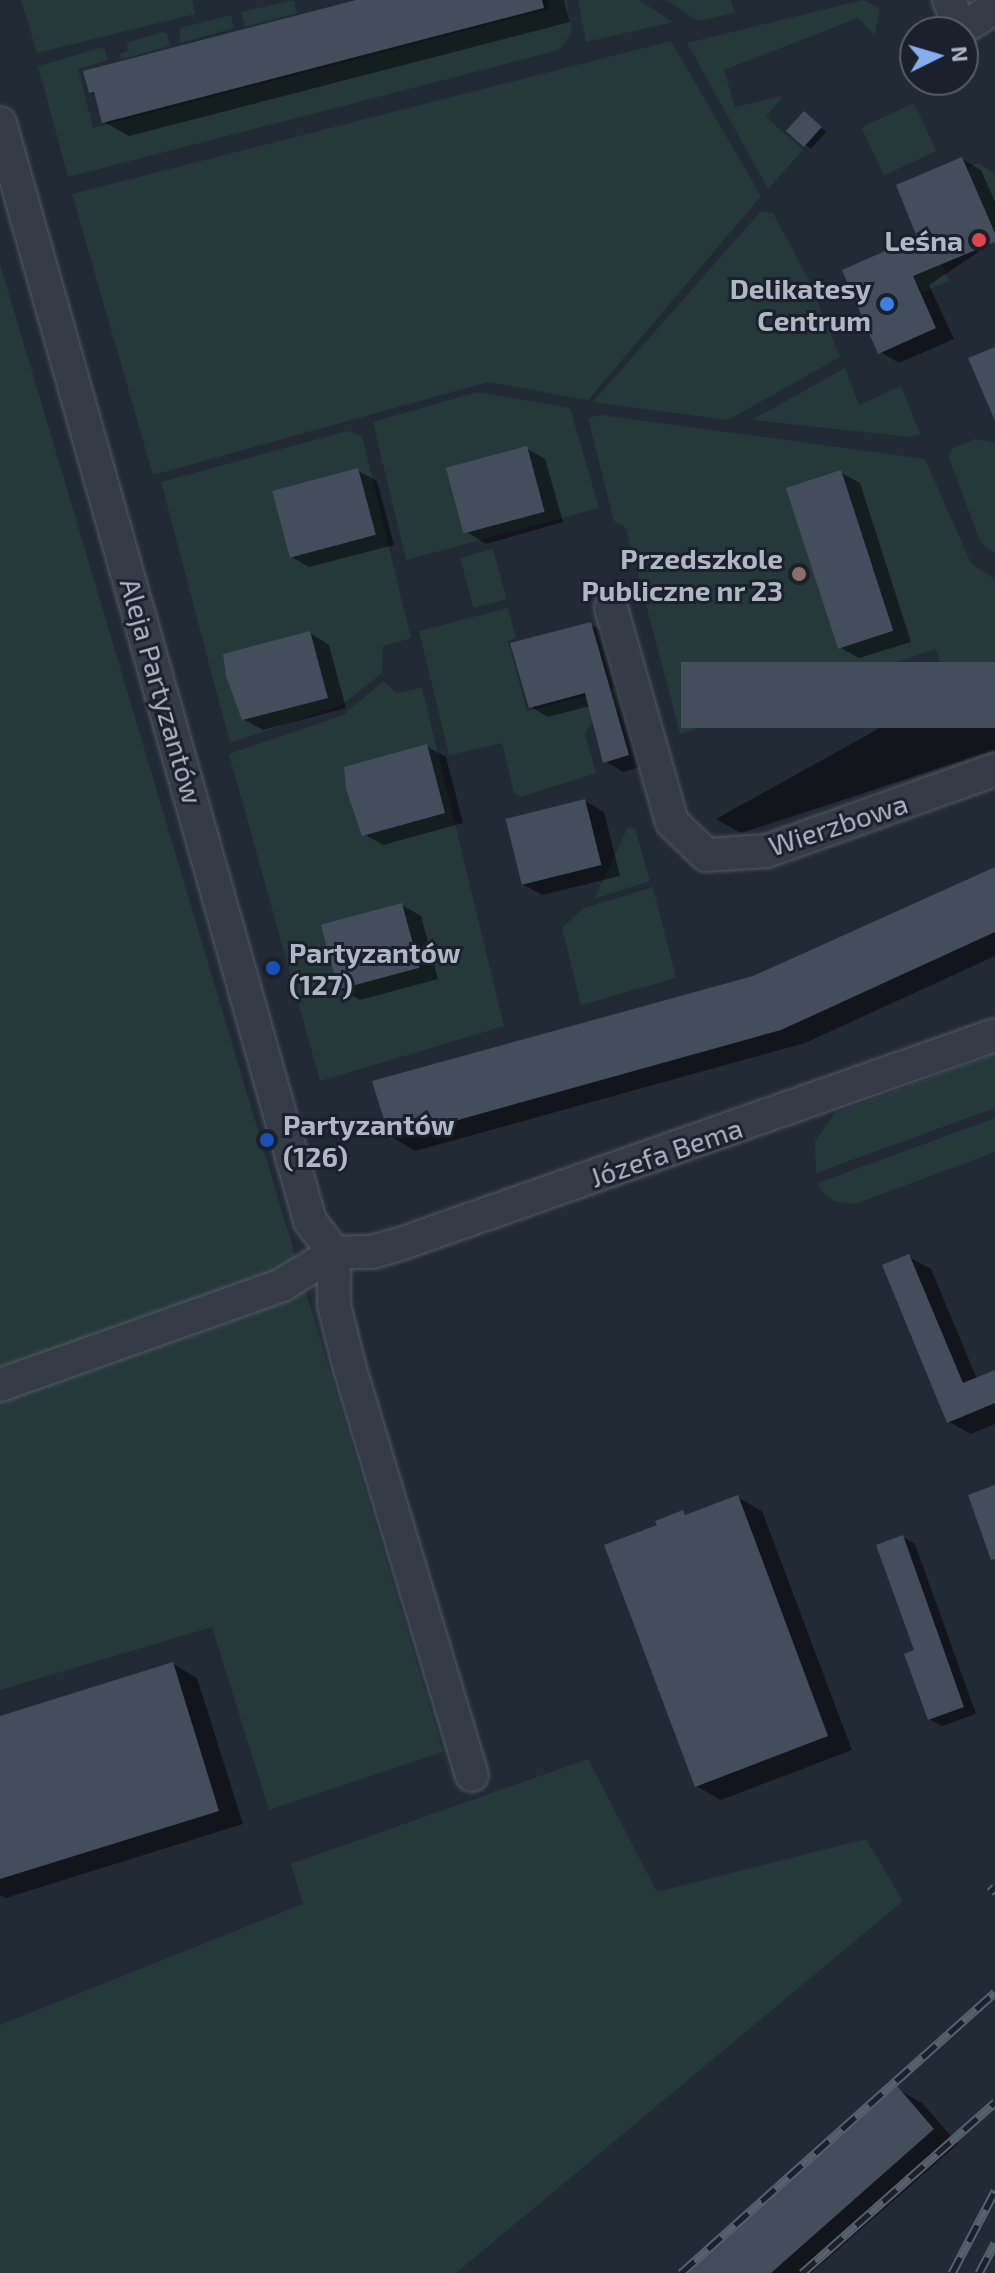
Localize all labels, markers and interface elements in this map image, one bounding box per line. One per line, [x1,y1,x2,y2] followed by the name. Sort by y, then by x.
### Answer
[899,16,979,96] north arrow
[947,45,975,63] text: N
[885,223,963,257] place label: Leśna
[970,231,988,249] marker: Leśna
[730,271,871,337] place label: Delikatesy Centrum
[878,295,896,313] marker: Delikatesy Centrum
[581,541,783,607] place label: Przedszkole Publiczne nr 23
[790,565,808,583] marker: Przedszkole Publiczne nr 23
[114,574,210,808] street label: Aleja Partyzantów
[764,786,912,862] street label: Wierzbowa
[289,935,461,1001] place label: Partyzantów (127)
[264,959,282,977] marker: Partyzantów (127)
[283,1107,455,1173] place label: Partyzantów (126)
[585,1110,747,1194] street label: Józefa Bema
[258,1131,276,1149] marker: Partyzantów (126)

